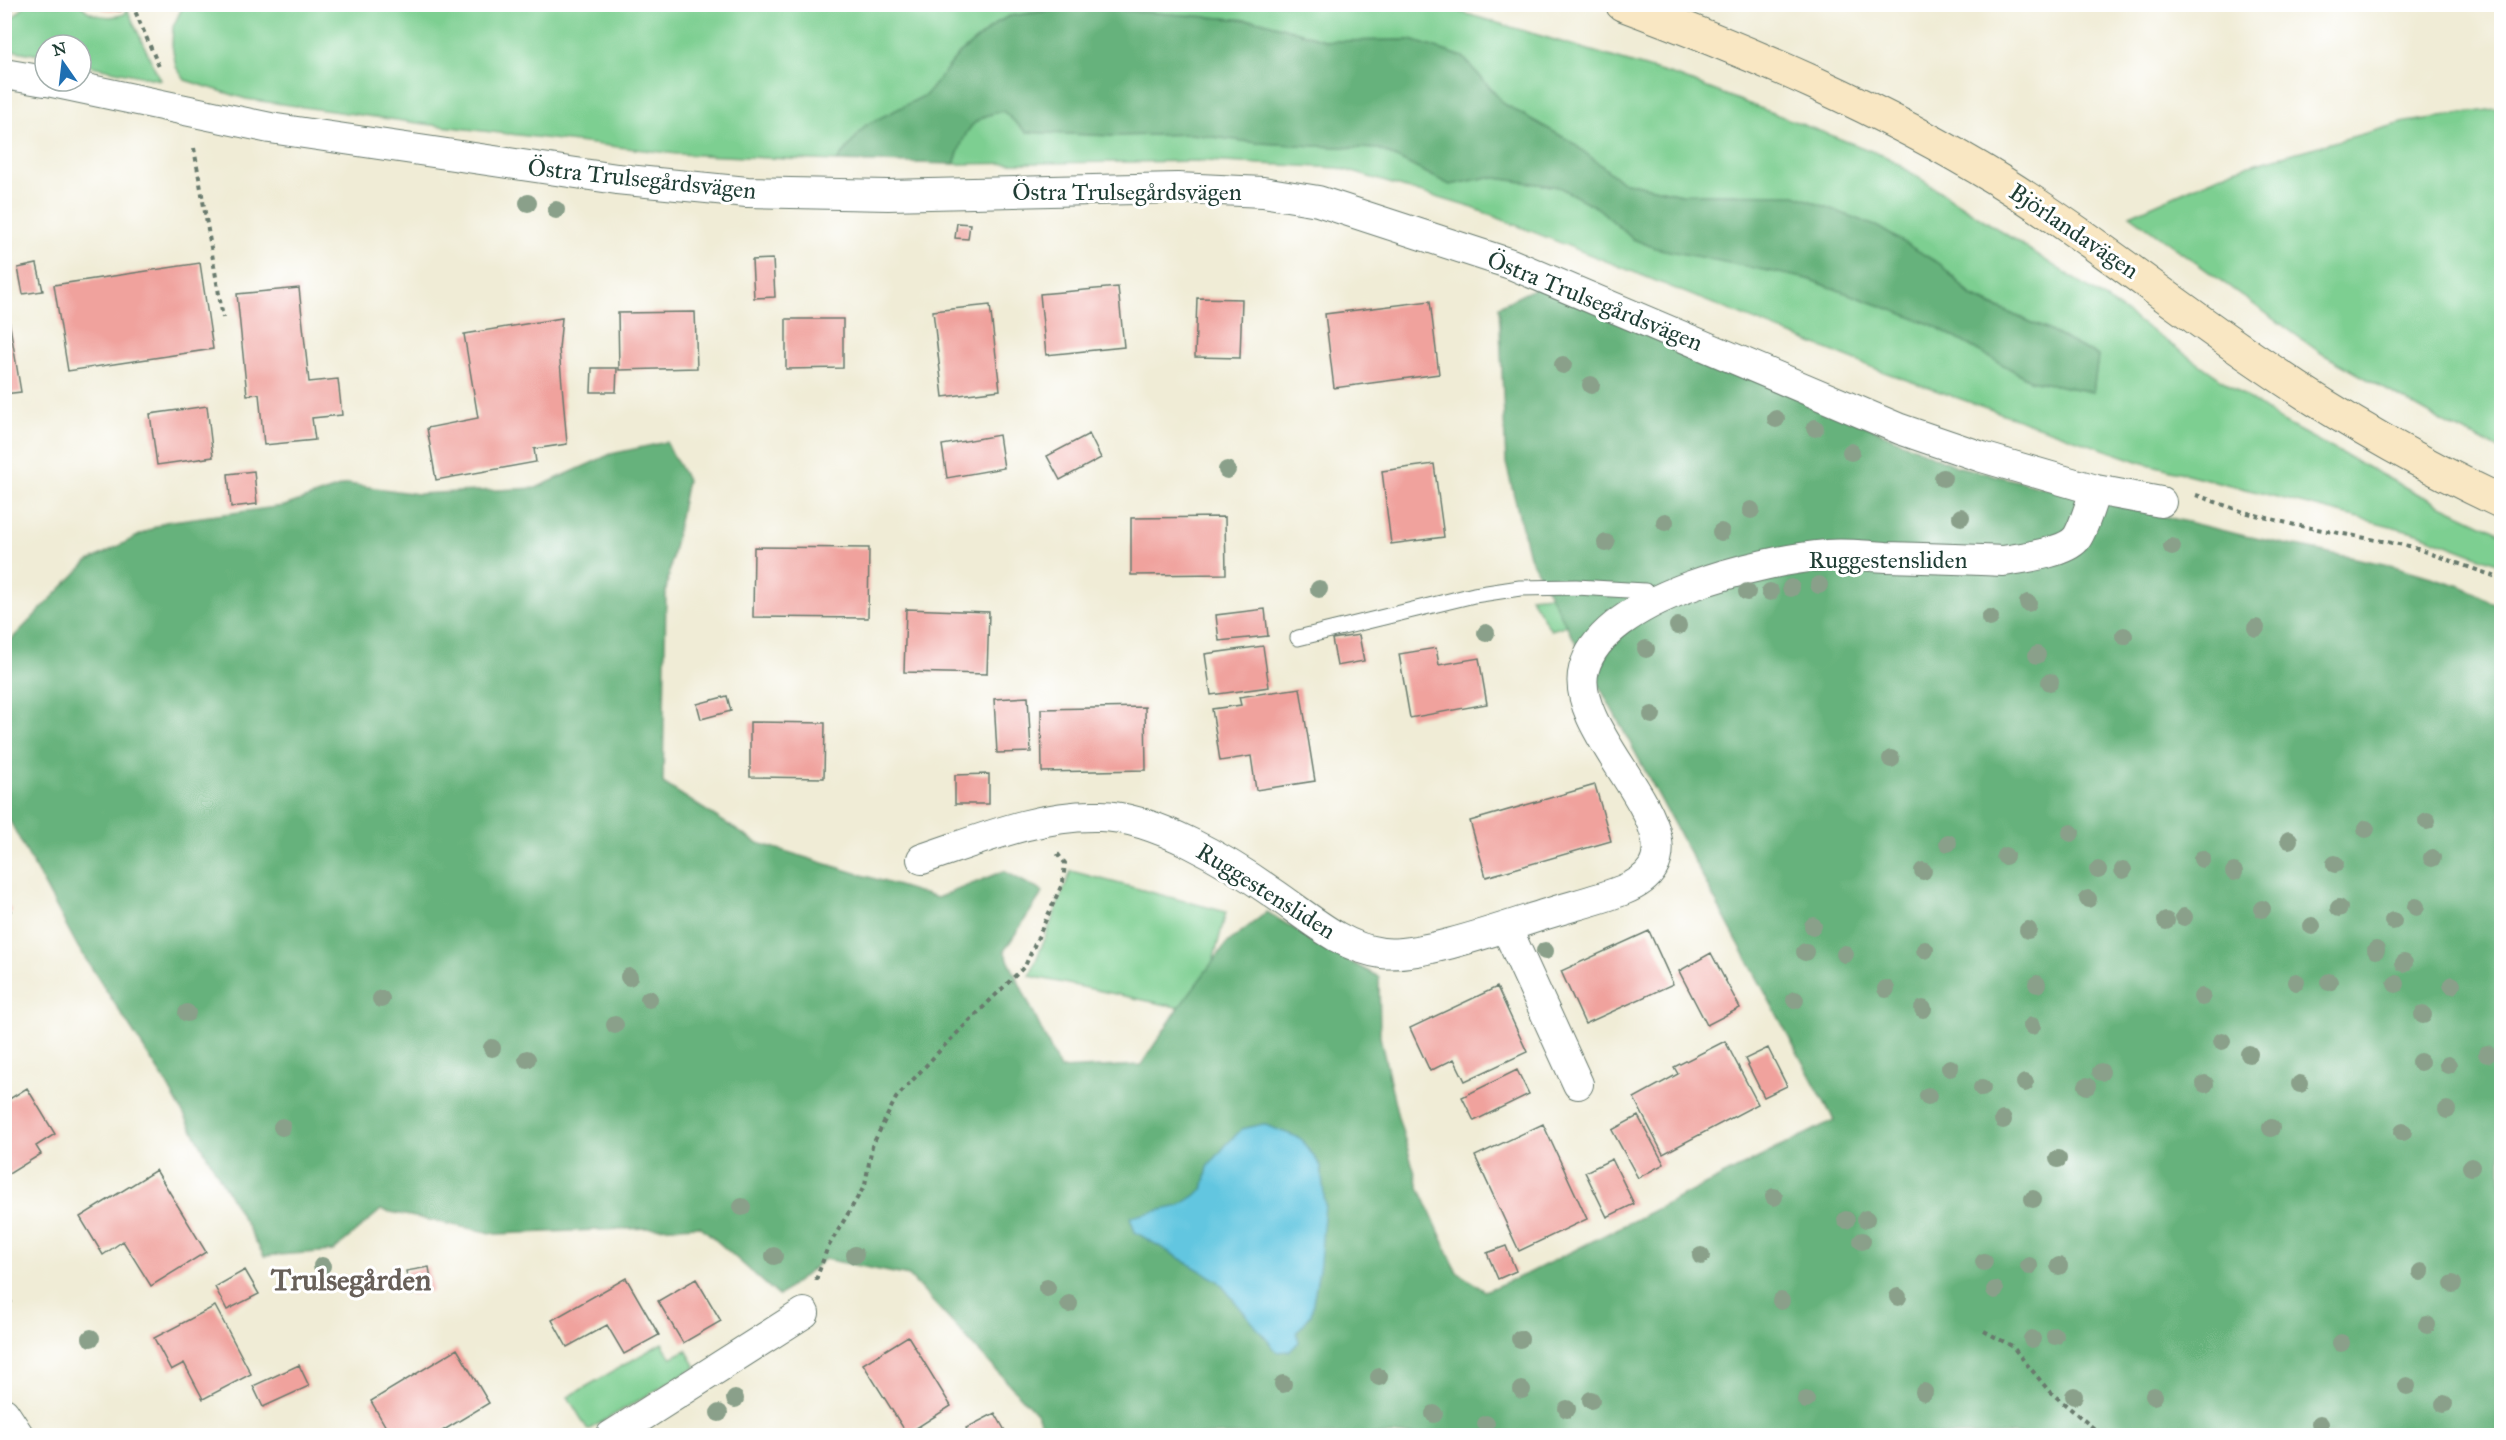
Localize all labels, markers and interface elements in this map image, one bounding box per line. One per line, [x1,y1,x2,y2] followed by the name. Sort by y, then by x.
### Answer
[33,33,93,93] north arrow
[51,38,69,60] text: N
[526,152,758,206] street label: Östra Trulsegårdsvägen
[1012,177,1242,207] street label: Östra Trulsegårdsvägen
[2003,177,2145,285] street label: Björlandavägen
[1483,244,1707,358] street label: Östra Trulsegårdsvägen
[1809,545,1967,575] street label: Ruggestensliden
[1191,836,1341,946] street label: Ruggestensliden
[271,1262,432,1298] district label: Trulsegården

